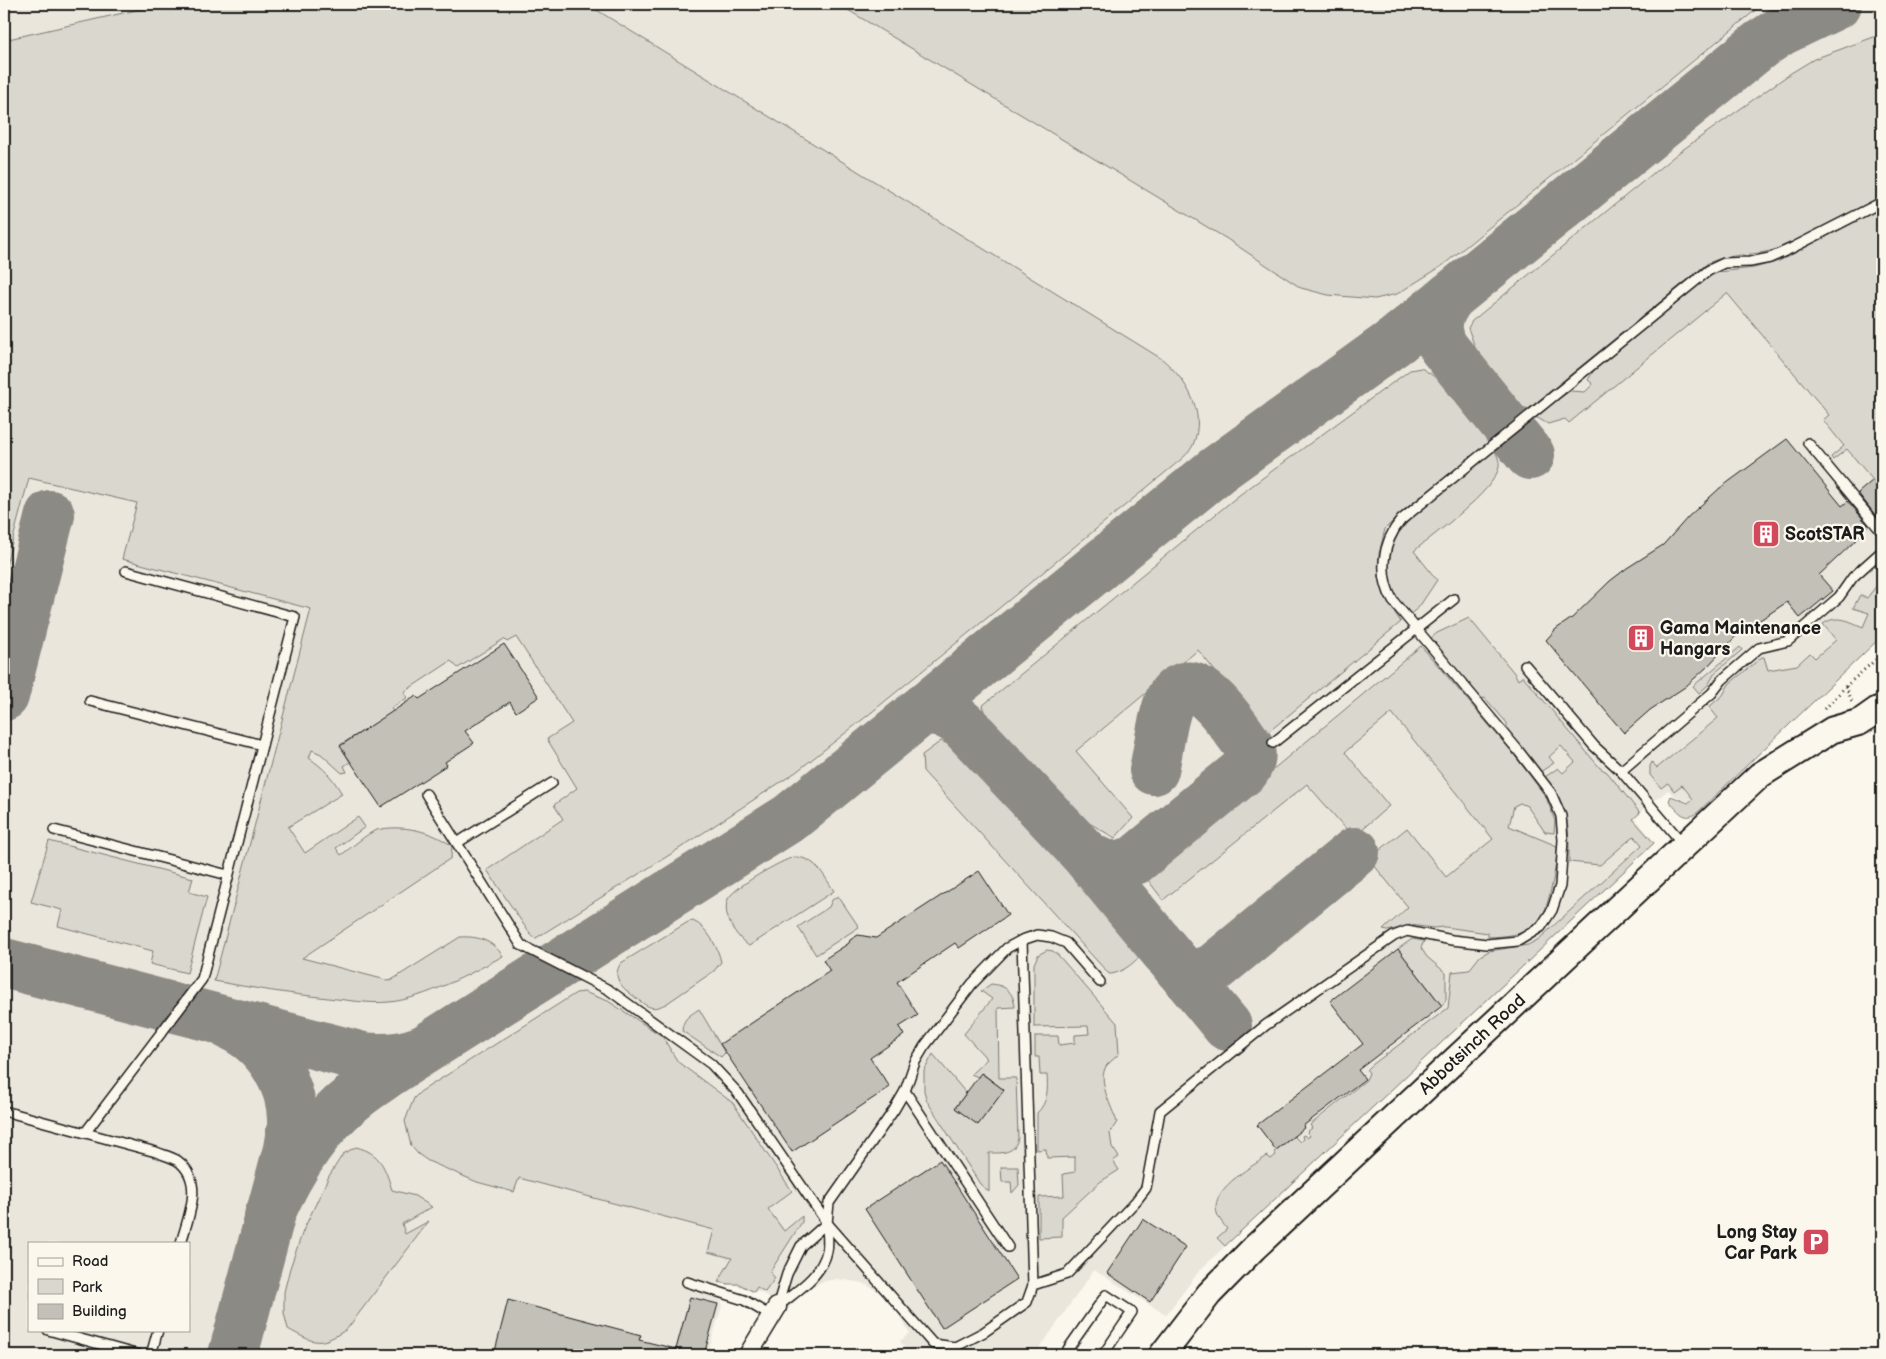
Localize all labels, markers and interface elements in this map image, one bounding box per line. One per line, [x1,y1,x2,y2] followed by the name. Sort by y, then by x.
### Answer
[1751,519,1781,549] building icon: ScotSTAR
[1785,524,1865,545] place label: ScotSTAR
[1660,618,1821,660] place label: Gama Maintenance Hangars
[1626,623,1656,653] building icon: Gama Maintenance Hangars
[1415,990,1530,1099] street label: Abbotsinch Road
[1716,1222,1798,1264] place label: Long Stay Car Park
[1801,1227,1831,1257] parking icon: Long Stay Car Park
[28,1242,190,1332] legend
[72,1252,108,1271] text: Road
[72,1278,103,1297] text: Park
[72,1302,127,1321] text: Building

